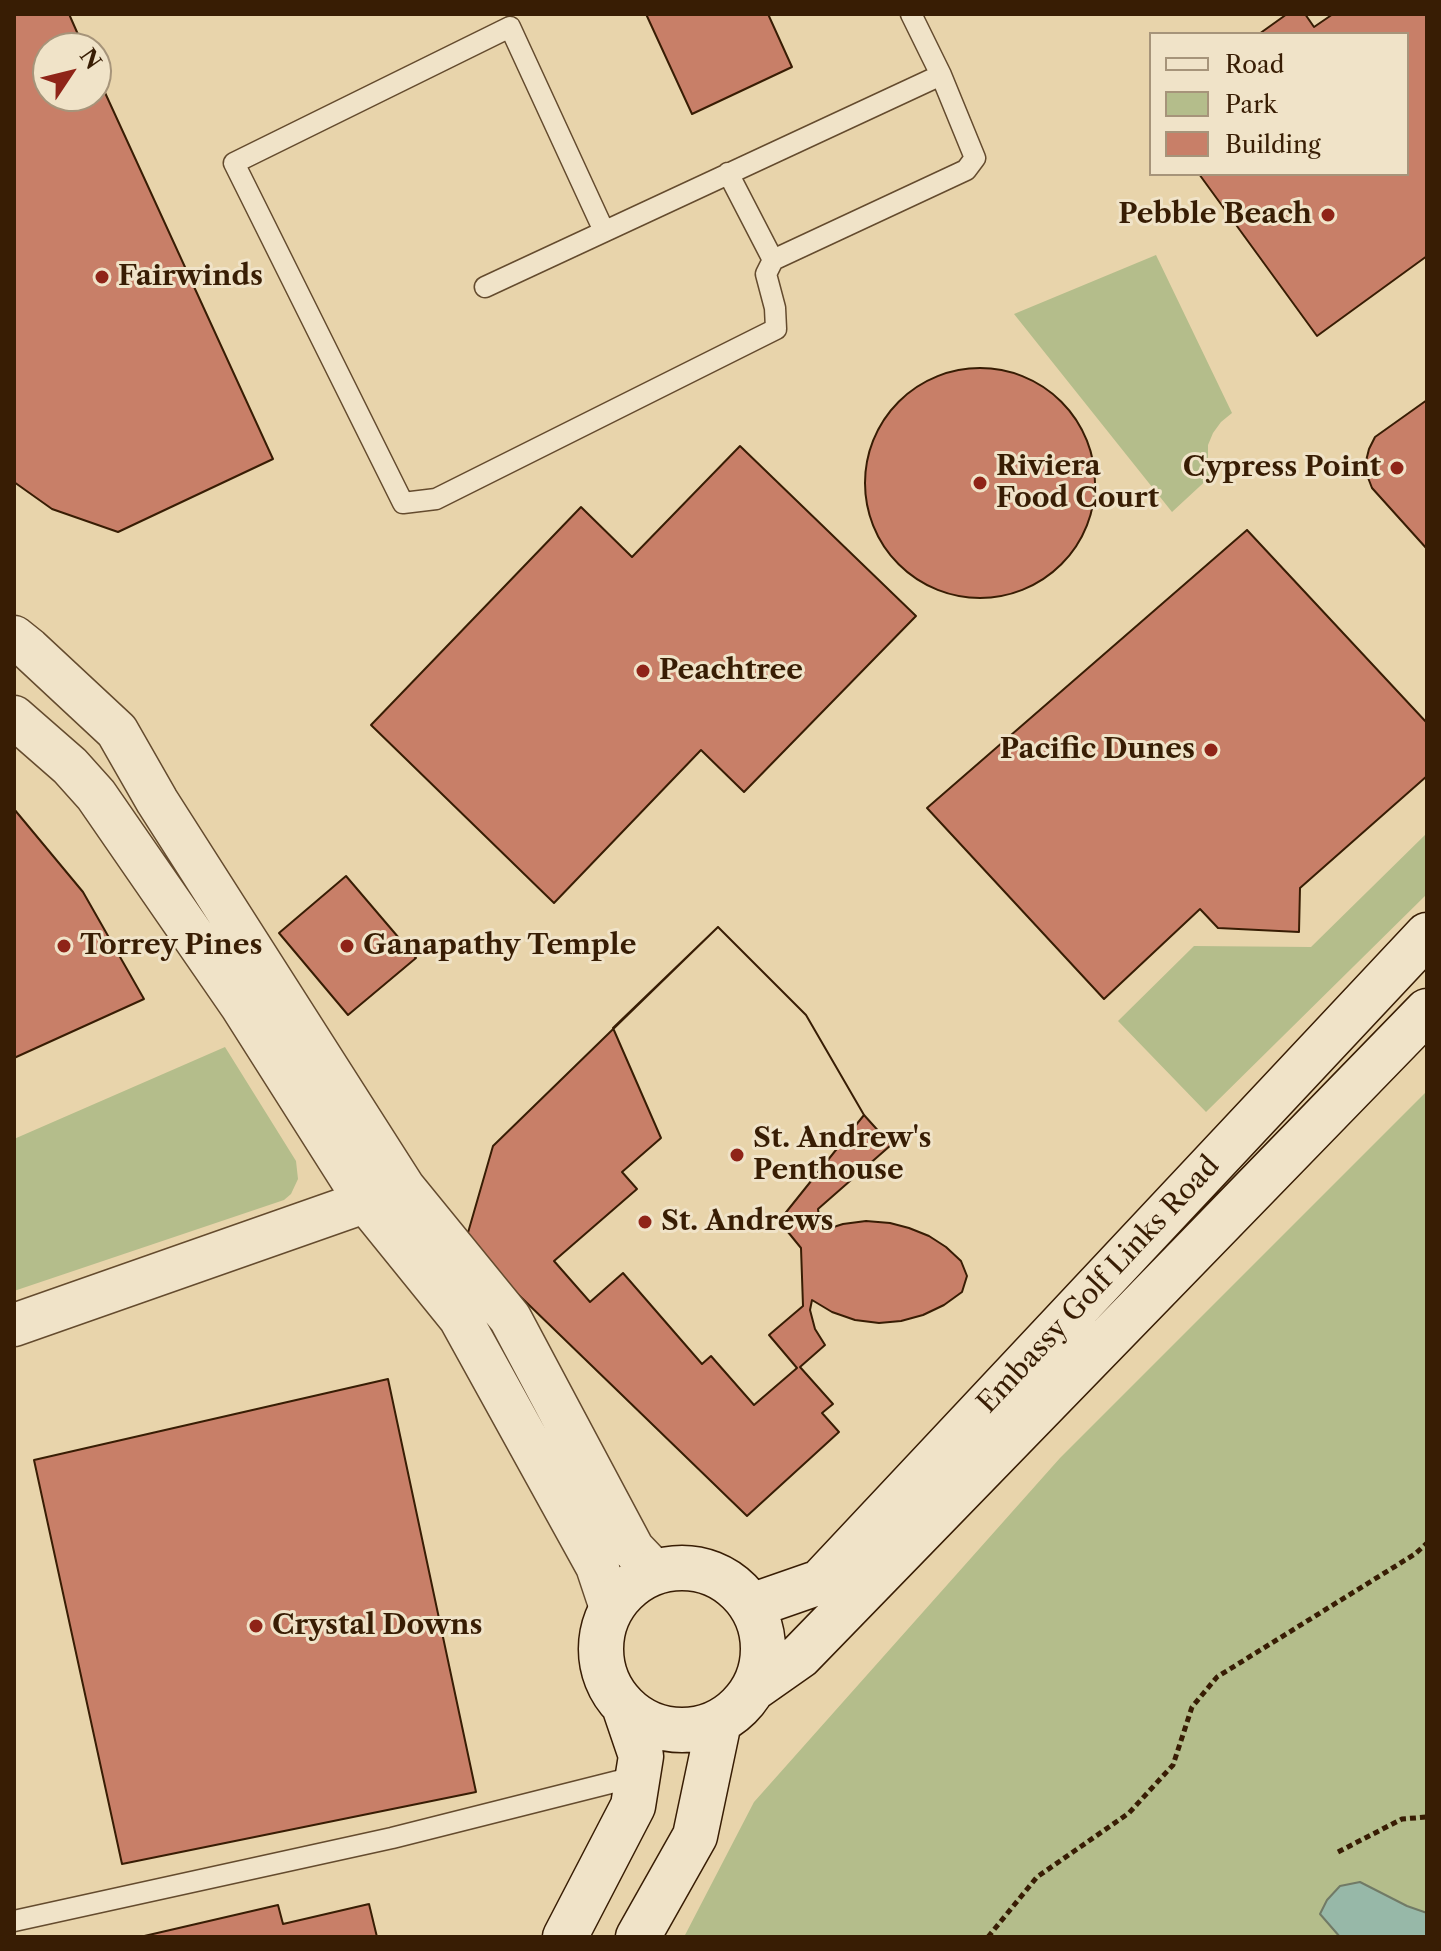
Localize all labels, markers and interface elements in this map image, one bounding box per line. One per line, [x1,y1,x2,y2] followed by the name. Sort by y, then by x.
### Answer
[32,32,112,112] north arrow
[1149,32,1409,176] legend
[74,44,107,75] text: N
[1225,50,1284,79] text: Road
[1225,90,1277,119] text: Park
[1225,130,1321,159] text: Building
[1118,198,1312,232] place label: Pebble Beach
[1319,206,1337,224] marker: Pebble Beach
[118,260,263,294] place label: Fairwinds
[93,268,111,286] marker: Fairwinds
[996,450,1159,516] place label: Riviera Food Court
[1183,451,1381,485] place label: Cypress Point
[1388,459,1406,477] marker: Cypress Point
[971,474,989,492] marker: Riviera Food Court
[659,654,803,688] place label: Peachtree
[634,662,652,680] marker: Peachtree
[1000,733,1195,767] place label: Pacific Dunes
[1202,741,1220,759] marker: Pacific Dunes
[80,929,262,963] place label: Torrey Pines
[363,929,636,963] place label: Ganapathy Temple
[55,937,73,955] marker: Torrey Pines
[338,937,356,955] marker: Ganapathy Temple
[753,1122,932,1188] place label: St. Andrew's Penthouse
[728,1146,746,1164] marker: St. Andrew's Penthouse
[971,1149,1227,1421] street label: Embassy Golf Links Road
[661,1205,834,1239] place label: St. Andrews
[636,1213,654,1231] marker: St. Andrews
[272,1609,482,1643] place label: Crystal Downs
[247,1617,265,1635] marker: Crystal Downs

